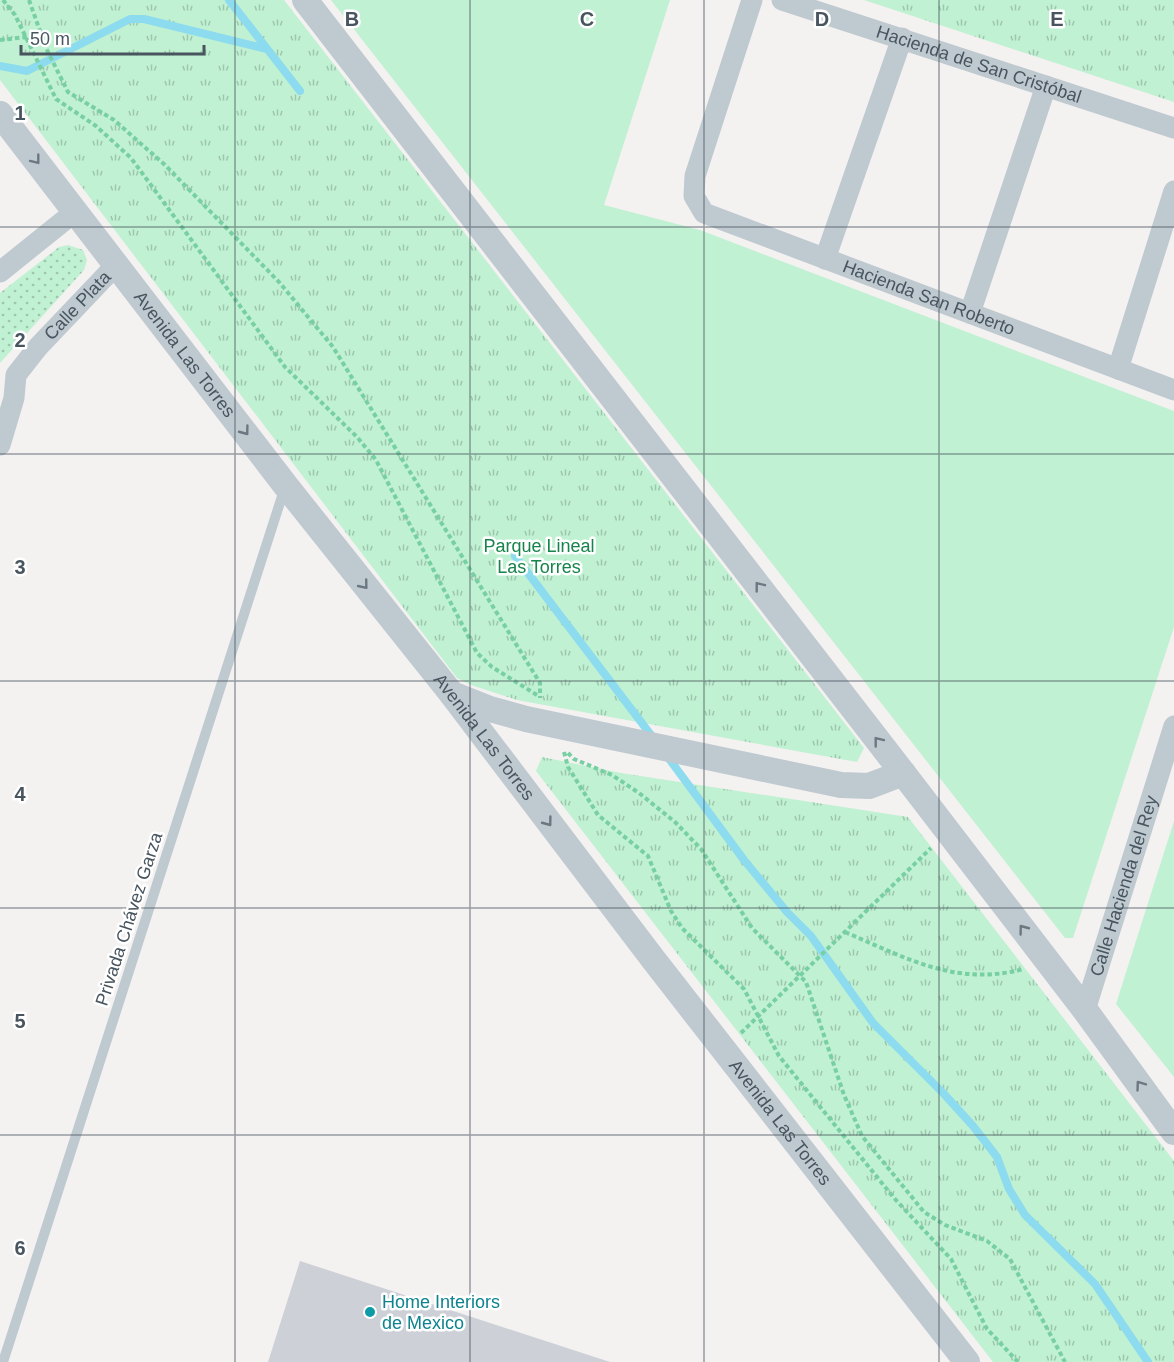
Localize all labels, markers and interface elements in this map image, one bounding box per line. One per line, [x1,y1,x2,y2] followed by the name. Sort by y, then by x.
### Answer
[345,8,359,30] text: B
[580,8,594,30] text: C
[815,8,829,30] text: D
[1050,8,1064,30] text: E
[21,18,204,56] scale bar
[874,21,1084,107] street label: Hacienda de San Cristóbal
[30,29,70,49] text: 50 m
[14,102,26,124] text: 1
[28,153,39,164] one-way arrow
[840,256,1018,339] street label: Hacienda San Roberto
[40,266,115,344] street label: Calle Plata
[130,287,239,421] street label: Avenida Las Torres
[14,329,26,351] text: 2
[237,424,248,435] one-way arrow
[483,536,595,577] park label: Parque Lineal Las Torres
[14,556,26,578] text: 3
[357,578,368,589] one-way arrow
[755,582,766,593] one-way arrow
[430,670,539,804] street label: Avenida Las Torres
[875,736,886,747] one-way arrow
[14,783,26,805] text: 4
[1086,793,1162,979] street label: Calle Hacienda del Rey
[541,815,552,826] one-way arrow
[92,829,167,1008] street label: Privada Chávez Garza
[1019,924,1030,935] one-way arrow
[14,1010,26,1032] text: 5
[725,1056,835,1189] street label: Avenida Las Torres
[1136,1080,1147,1091] one-way arrow
[14,1237,26,1259] text: 6
[382,1292,500,1333] place label: Home Interiors de Mexico
[363,1305,377,1319] marker: Home Interiors de Mexico

